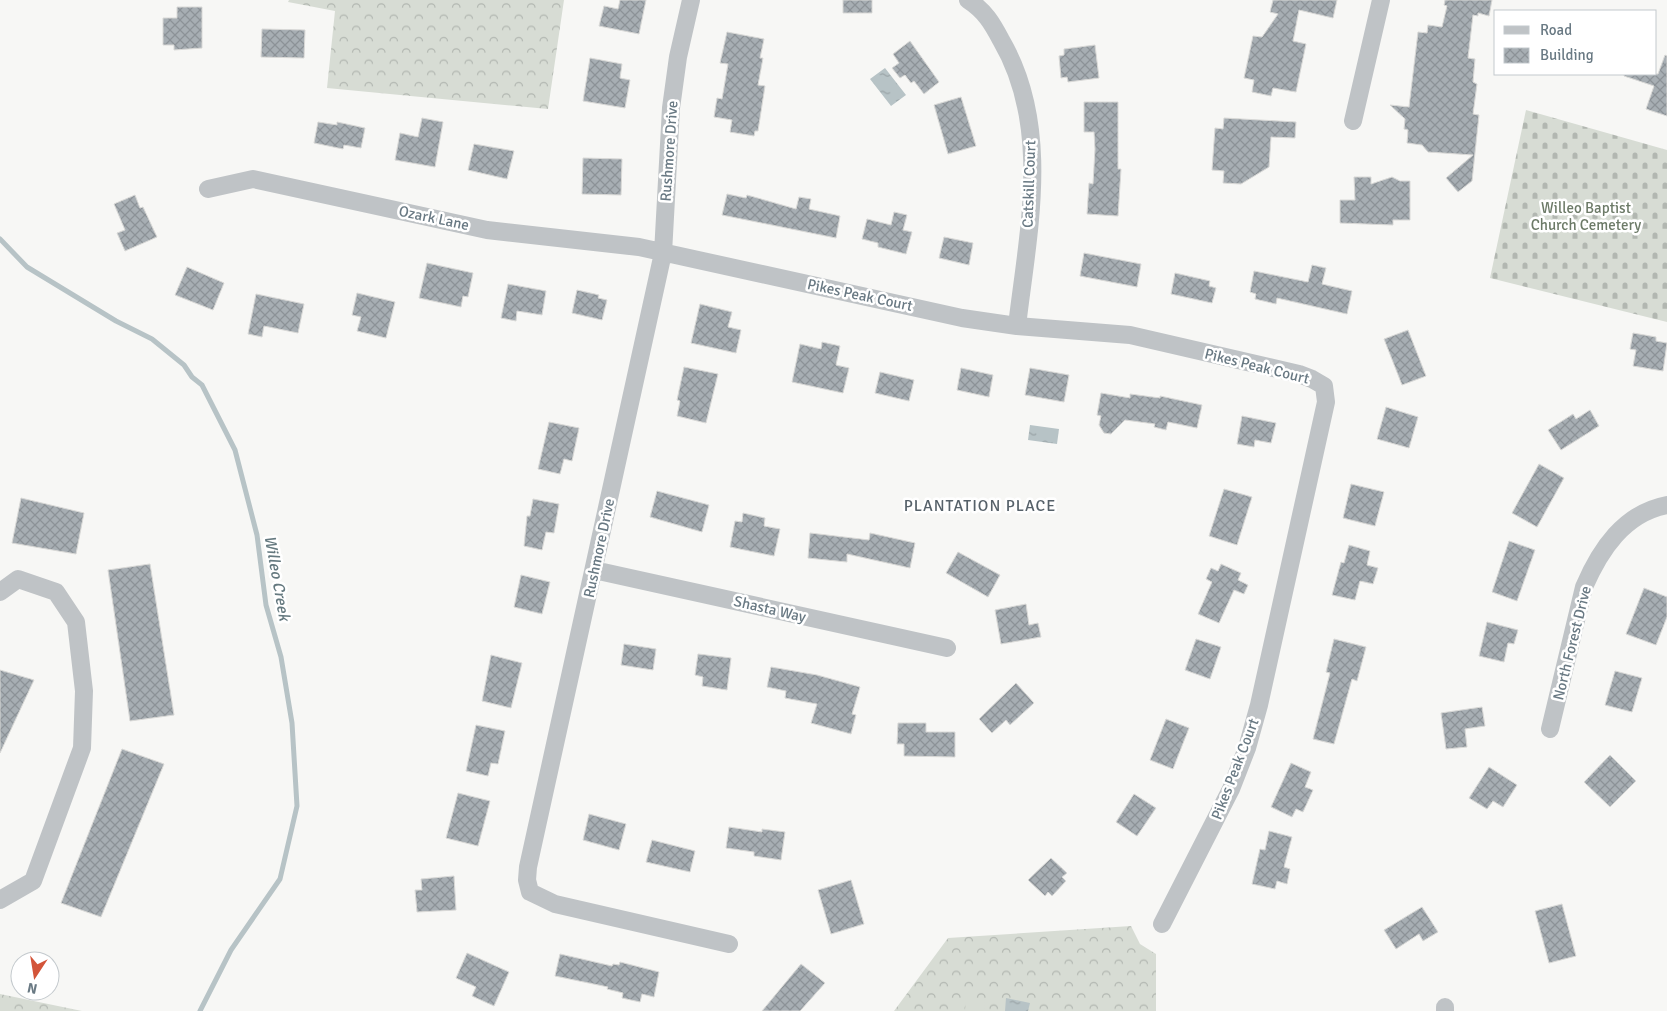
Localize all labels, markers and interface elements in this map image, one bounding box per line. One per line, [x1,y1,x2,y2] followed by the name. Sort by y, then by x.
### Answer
[1494,10,1657,75] legend
[1540,21,1572,39] text: Road
[1540,46,1594,64] text: Building
[657,100,681,202] street label: Rushmore Drive
[1018,140,1040,228] street label: Catskill Court
[1531,199,1641,234] park label: Willeo Baptist Church Cemetery
[397,202,471,234] street label: Ozark Lane
[806,275,914,315] street label: Pikes Peak Court
[1203,344,1311,388] street label: Pikes Peak Court
[904,496,1056,516] district label: PLANTATION PLACE
[580,497,618,599] street label: Rushmore Drive
[260,534,295,624] water label: Willeo Creek
[1549,584,1595,702] street label: North Forest Drive
[732,592,808,626] street label: Shasta Way
[1207,716,1263,822] street label: Pikes Peak Court
[10,951,60,1001] north arrow
[26,979,39,998] text: N

